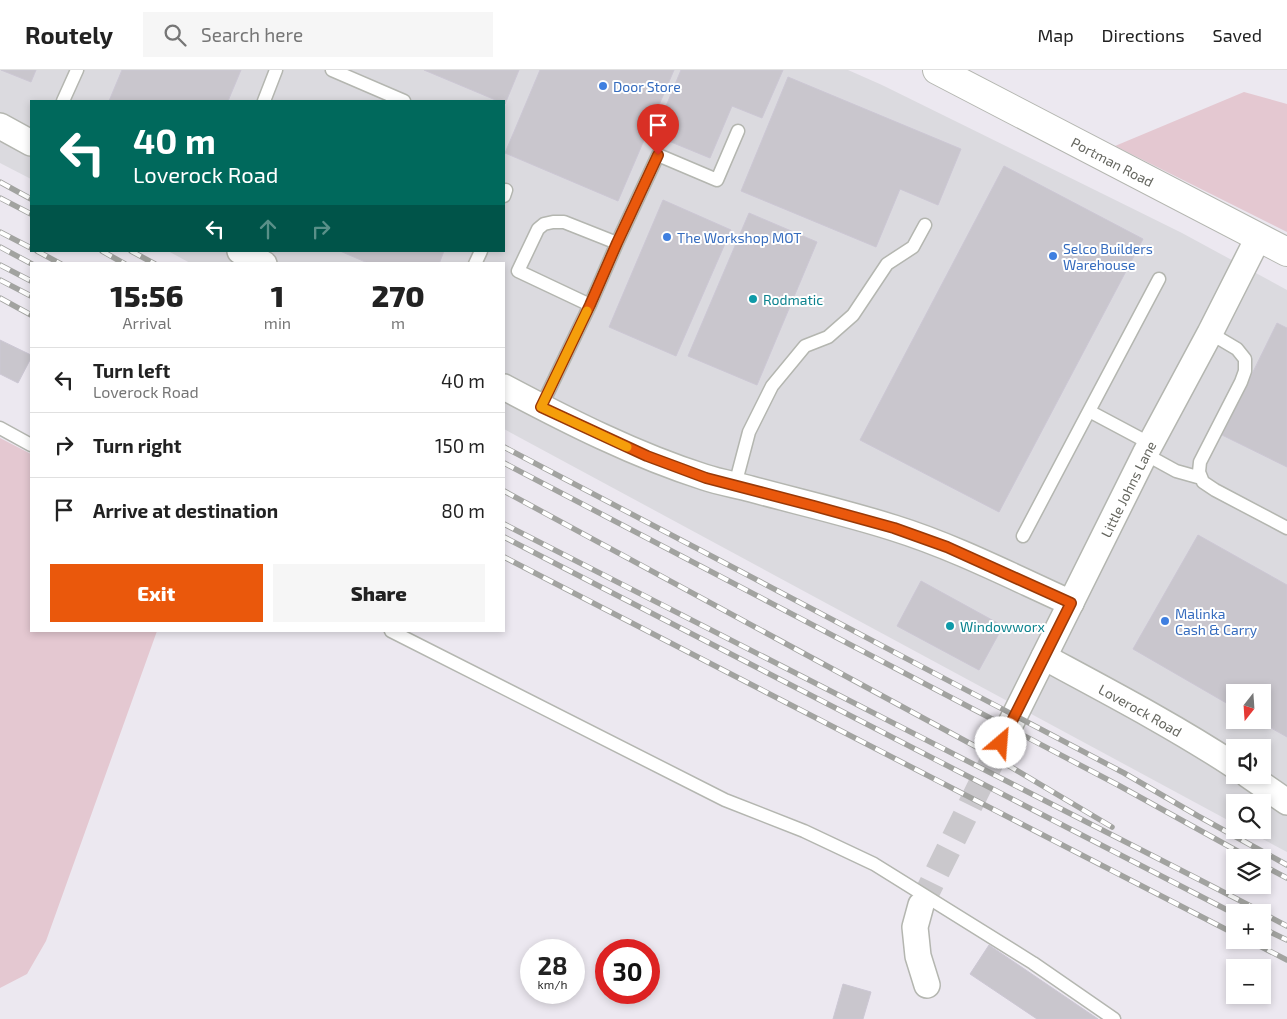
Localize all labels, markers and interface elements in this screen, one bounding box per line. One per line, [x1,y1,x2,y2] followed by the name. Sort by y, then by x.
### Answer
[143,12,493,57] search box
[25,20,113,49] text: Routely
[161,21,189,49] icon: search
[201,23,303,46] text: Search here
[1037,24,1074,46] text: Map
[1102,24,1185,46] text: Directions
[1213,24,1262,46] text: Saved
[613,78,681,95] place label: Door Store
[597,80,609,92] marker: Door Store
[637,104,679,155] pin
[644,111,672,139] icon: arrive
[133,119,216,161] text: 40 m
[50,120,115,185] icon: left
[1069,133,1157,190] street label: Portman Road
[133,161,278,187] text: Loverock Road
[201,215,229,243] icon: left
[254,215,282,243] icon: ahead
[307,215,335,243] icon: right
[677,229,801,246] place label: The Workshop MOT
[661,231,673,243] marker: The Workshop MOT
[1063,240,1153,273] place label: Selco Builders Warehouse
[1047,250,1059,262] marker: Selco Builders Warehouse
[110,277,184,313] text: 15:56
[271,277,284,313] text: 1
[371,277,425,313] text: 270
[763,291,823,308] place label: Rodmatic
[747,293,759,305] marker: Rodmatic
[123,313,171,332] text: Arrival
[264,313,291,332] text: min
[391,313,405,332] text: m
[93,359,170,382] text: Turn left
[50,366,78,394] icon: left
[441,369,485,392] text: 40 m
[93,382,199,401] text: Loverock Road
[50,431,78,459] icon: right
[93,434,181,457] text: Turn right
[435,434,485,457] text: 150 m
[1096,438,1159,540] street label: Little Johns Lane
[50,496,78,524] icon: arrive
[93,499,278,522] text: Arrive at destination
[441,499,485,522] text: 80 m
[50,564,263,622] button: Exit
[273,564,485,622] button: Share
[1175,605,1258,638] place label: Malinka Cash & Carry
[1159,615,1171,627] marker: Malinka Cash & Carry
[960,618,1045,635] place label: Windowworx
[944,620,956,632] marker: Windowworx
[1096,680,1185,740] street label: Loverock Road
[1226,684,1271,729] north arrow
[1226,684,1271,1004] map controls
[974,716,1026,768] position arrow
[1226,739,1271,784] button: sound
[1226,794,1271,839] button: search
[1226,849,1271,894] button: layers
[1226,904,1271,949] button: +
[595,939,660,1004] speed limit sign: 30
[537,950,568,980] text: 28
[1226,959,1271,1004] button: −
[538,977,567,991] text: km/h

